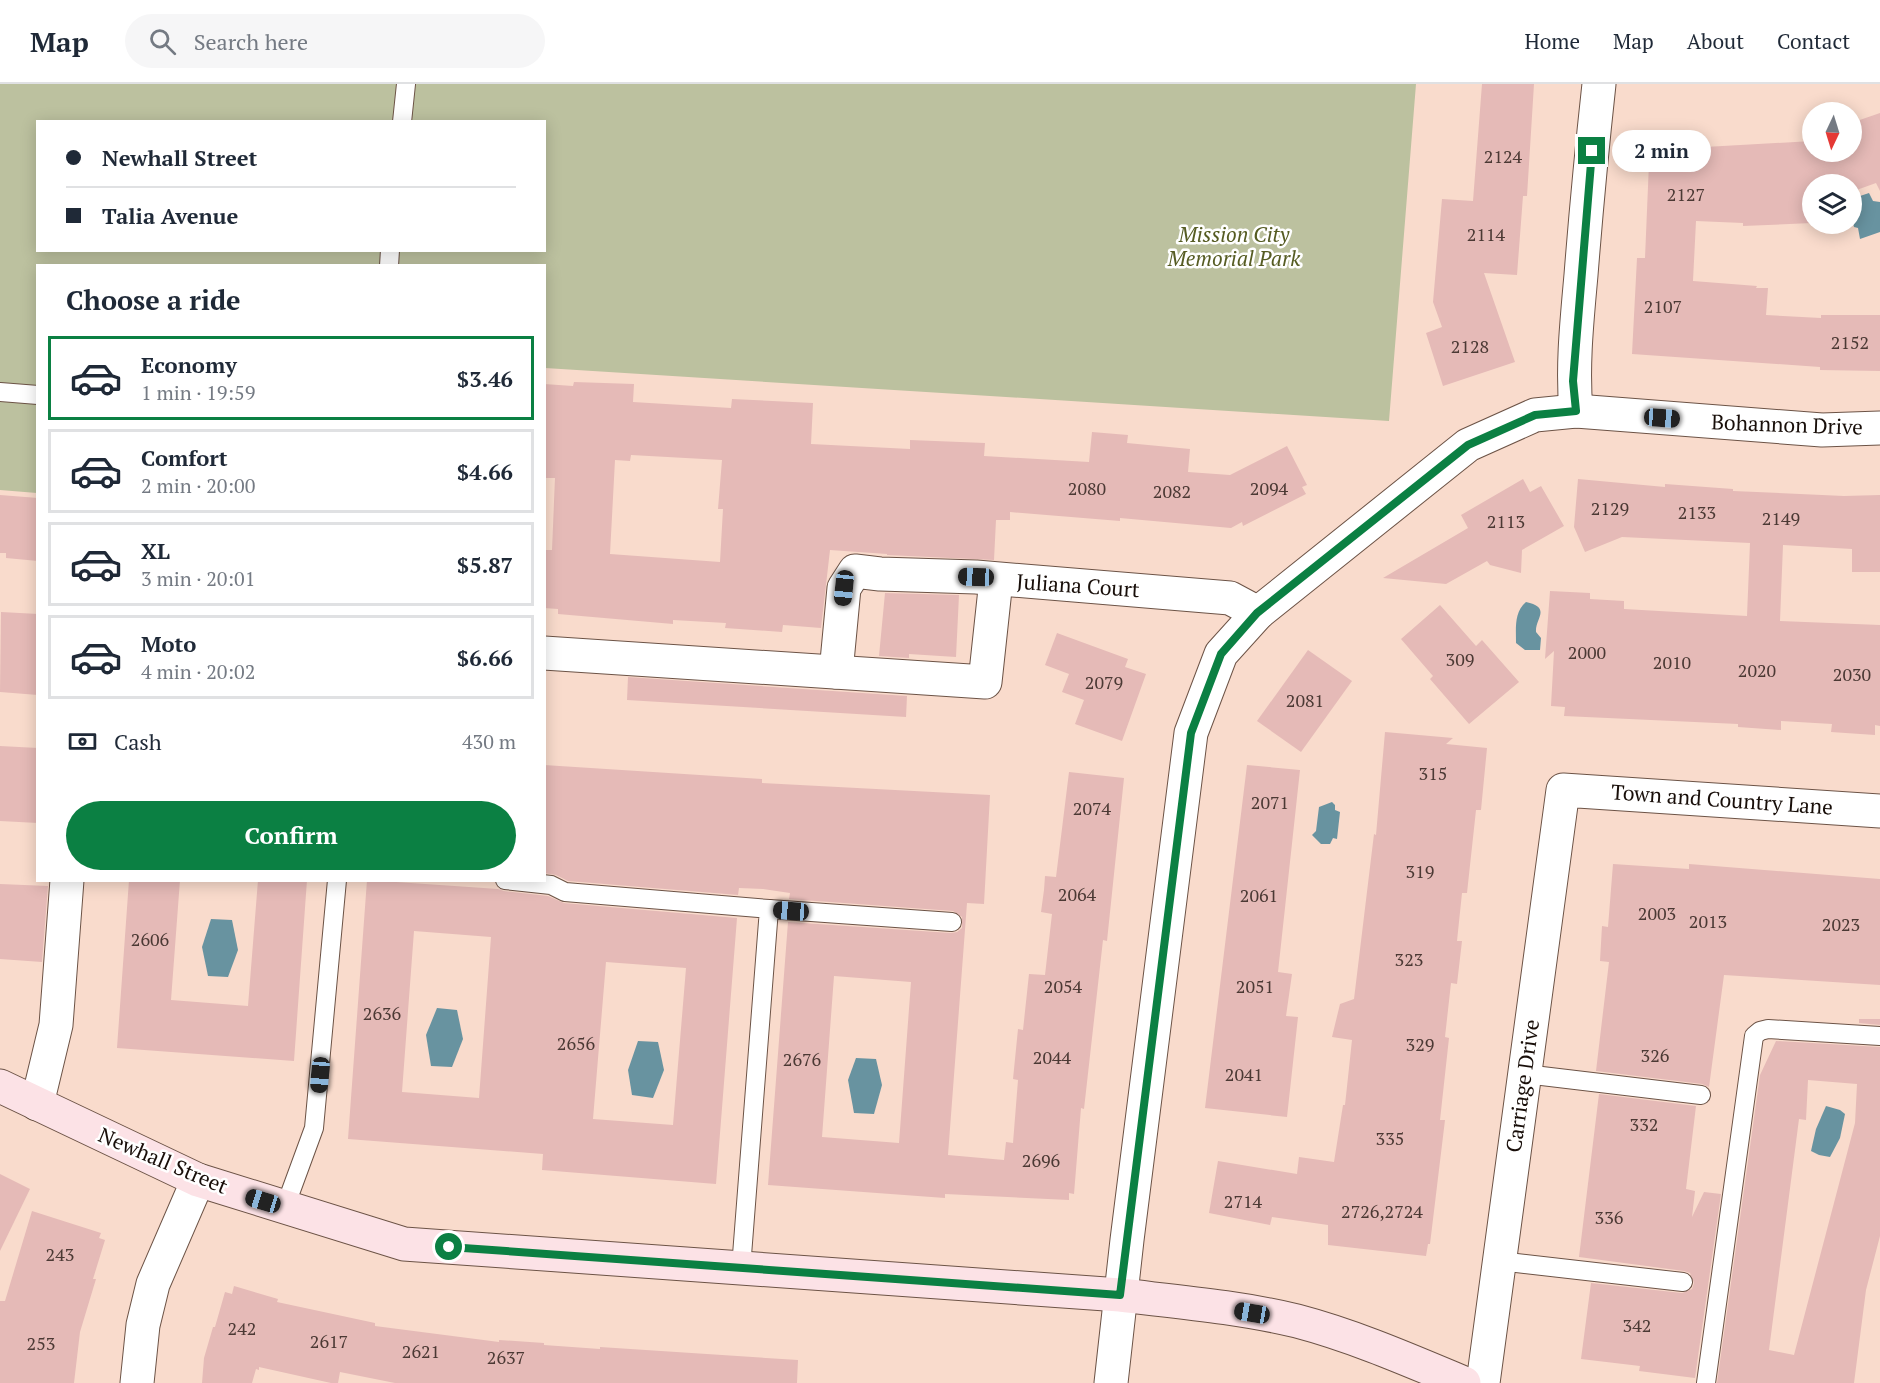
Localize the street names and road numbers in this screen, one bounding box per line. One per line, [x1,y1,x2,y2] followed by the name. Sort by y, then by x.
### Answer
[1711,407,1863,441] street label: Bohannon Drive
[1016,567,1141,603] street label: Juliana Court
[1610,777,1834,821] street label: Town and Country Lane
[1499,1018,1545,1154] street label: Carriage Drive
[94,1120,233,1200] street label: Newhall Street

